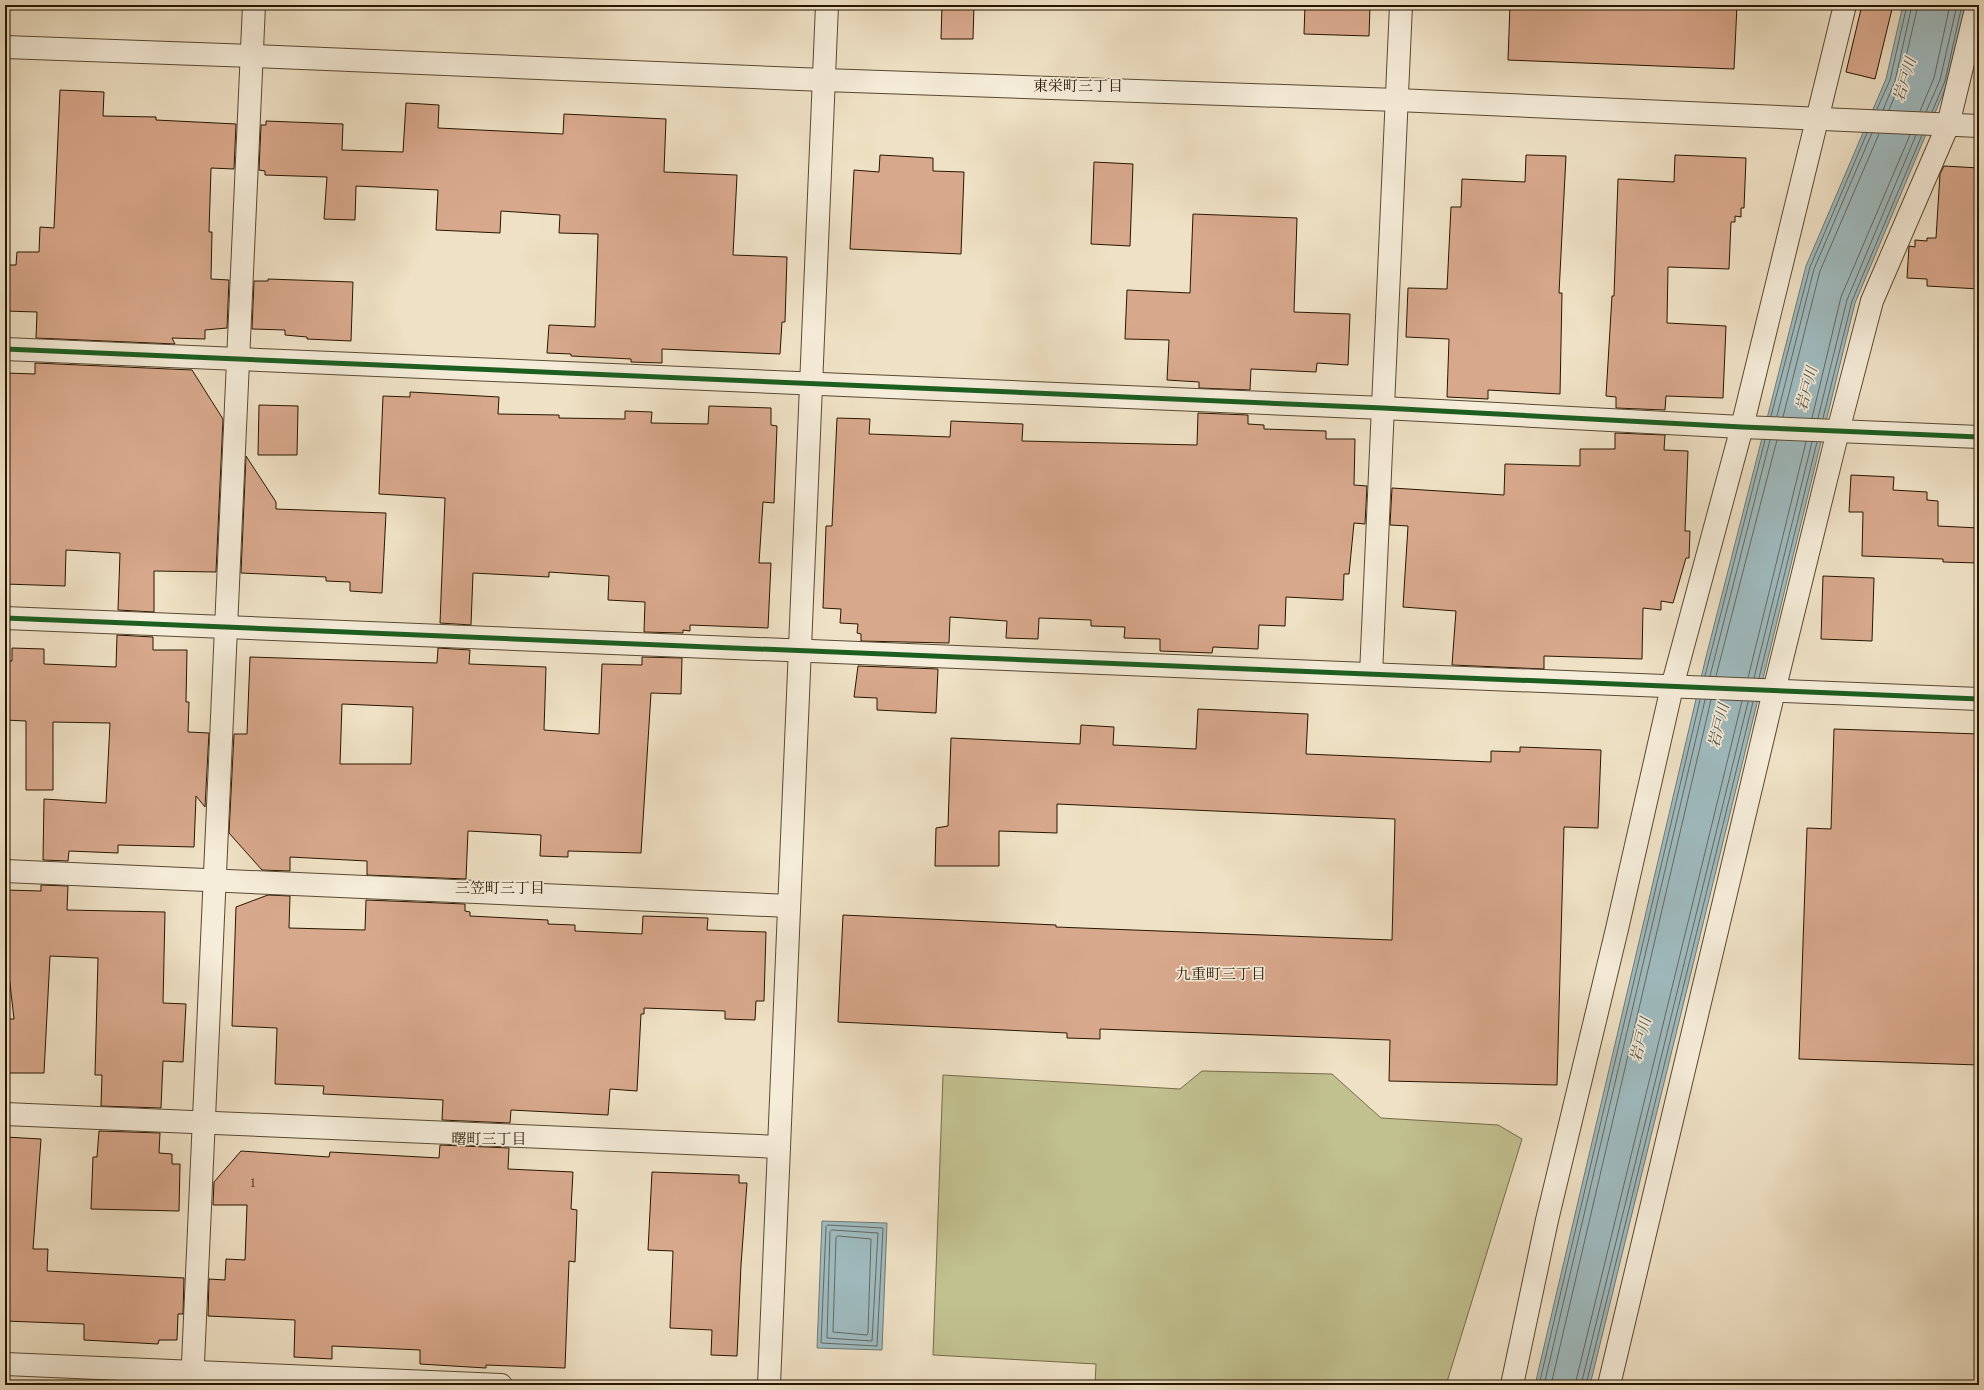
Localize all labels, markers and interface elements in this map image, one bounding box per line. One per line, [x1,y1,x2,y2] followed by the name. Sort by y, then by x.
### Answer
[1890,54,1920,104] water label: 岩戸川
[1033,78,1123,95] district label: 東栄町三丁目
[1793,363,1822,413] water label: 岩戸川
[1705,700,1733,750] water label: 岩戸川
[455,880,545,897] district label: 三笠町三丁目
[1176,966,1266,983] district label: 九重町三丁目
[1627,1014,1655,1064] water label: 岩戸川
[451,1131,527,1148] district label: 曙町三丁目
[250,1178,256,1190] house number: 1

